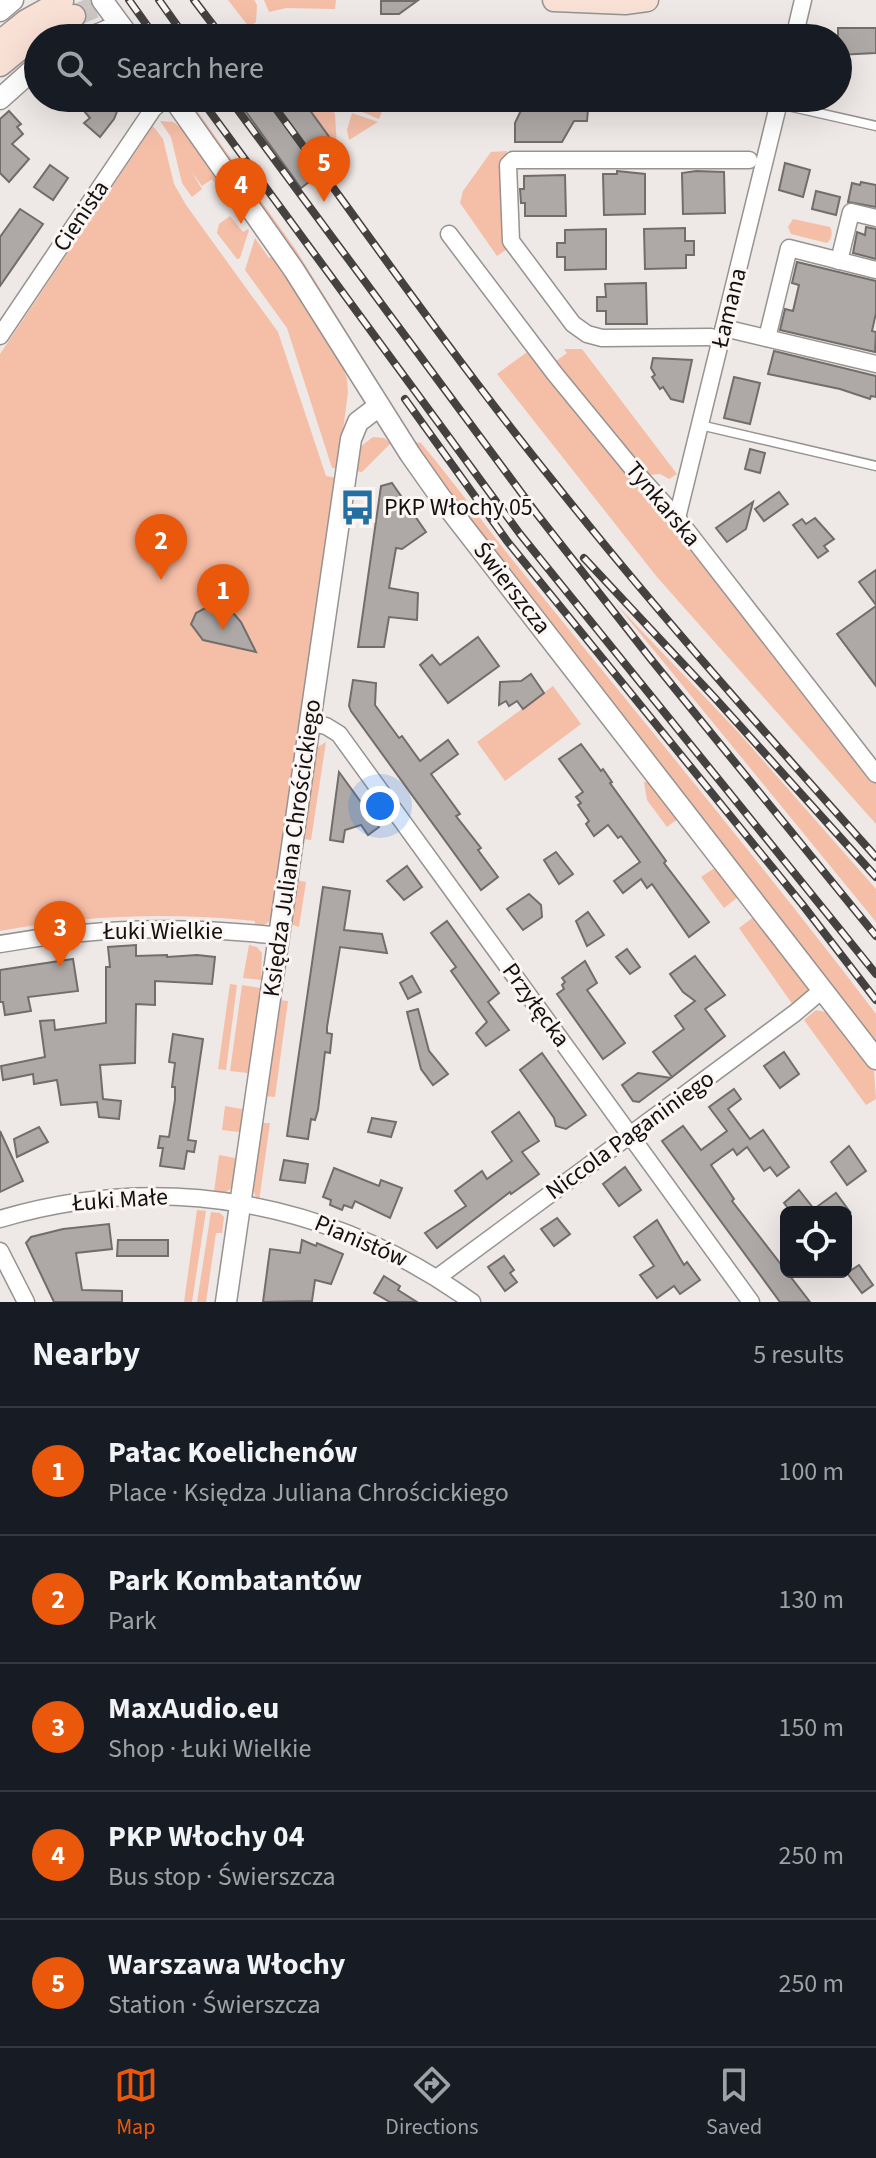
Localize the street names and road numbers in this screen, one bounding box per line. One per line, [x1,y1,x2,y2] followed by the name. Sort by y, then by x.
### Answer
[44,173,118,259] street label: Cienista
[702,264,756,353] street label: Łamana
[617,454,709,554] street label: Tynkarska
[465,534,559,642] street label: Świerszcza
[254,697,330,999] street label: Księdza Juliana Chrościckiego
[102,914,223,949] street label: Łuki Wielkie
[493,956,579,1054] street label: Przyłęcka
[538,1062,722,1208] street label: Niccola Paganiniego
[70,1179,169,1221] street label: Łuki Małe
[309,1206,413,1276] street label: Pianistów

